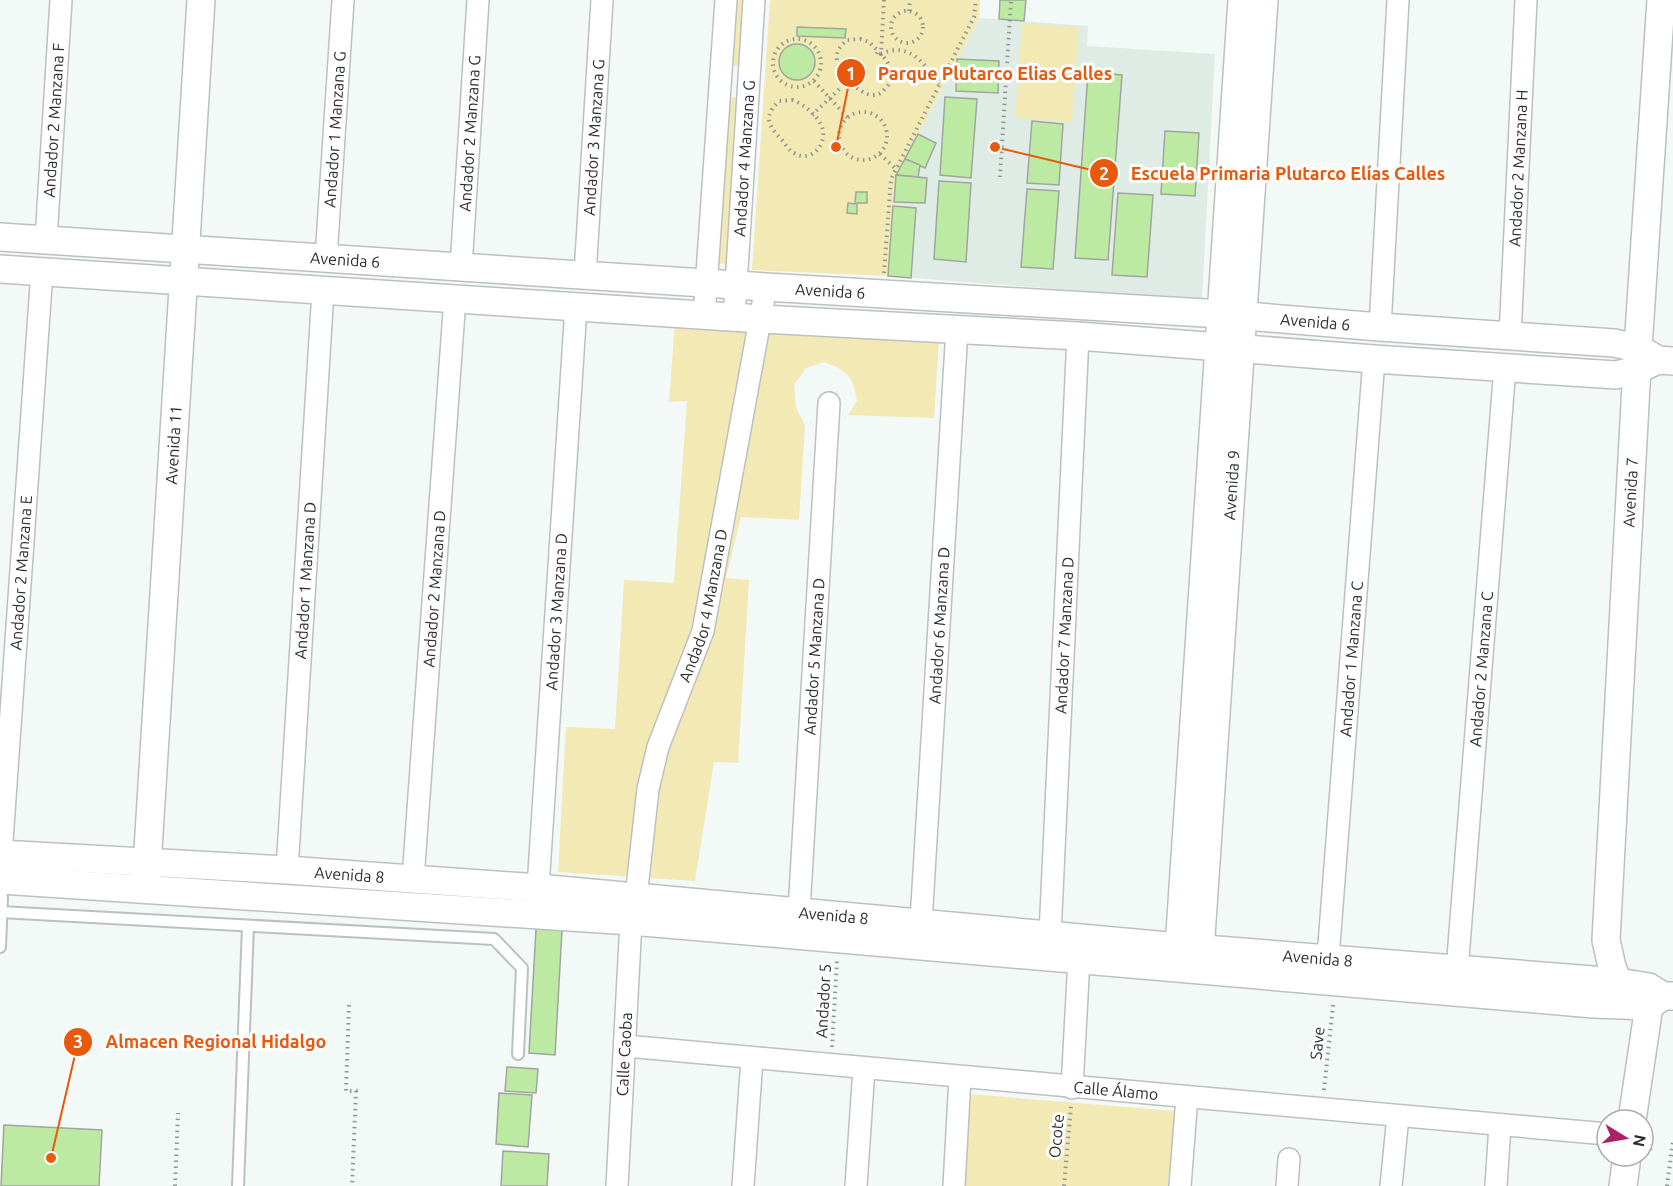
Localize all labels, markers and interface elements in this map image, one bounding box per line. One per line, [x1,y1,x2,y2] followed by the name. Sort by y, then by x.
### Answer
[40,42,67,198] street label: Andador 2 Manzana F
[320,50,349,208] street label: Andador 1 Manzana G
[456,54,483,212] street label: Andador 2 Manzana G
[836,55,1124,91] callout: Parque Plutarco Elias Calles
[580,58,607,216] street label: Andador 3 Manzana G
[846,63,856,83] text: 1
[878,63,1112,83] text: Parque Plutarco Elias Calles
[730,79,758,237] street label: Andador 4 Manzana G
[1505,89,1531,247] street label: Andador 2 Manzana H
[1089,155,1458,191] callout: Escuela Primaria Plutarco Elías Calles
[1099,163,1109,183] text: 2
[1131,163,1445,183] text: Escuela Primaria Plutarco Elías Calles
[310,248,381,271] street label: Avenida 6
[795,280,866,302] street label: Avenida 6
[1280,310,1351,334] street label: Avenida 6
[162,405,185,485] street label: Avenida 11
[1220,449,1243,521] street label: Avenida 9
[1619,457,1641,528] street label: Avenida 7
[6,495,35,651] street label: Andador 2 Manzana E
[291,501,319,660] street label: Andador 1 Manzana D
[419,510,449,668] street label: Andador 2 Manzana D
[675,527,731,685] street label: Andador 4 Manzana D
[542,532,570,691] street label: Andador 3 Manzana D
[925,546,953,705] street label: Andador 6 Manzana D
[1051,556,1077,714] street label: Andador 7 Manzana D
[800,577,828,736] street label: Andador 5 Manzana D
[1336,580,1366,737] street label: Andador 1 Manzana C
[1466,590,1496,747] street label: Andador 2 Manzana C
[314,863,385,886] street label: Avenida 8
[798,903,869,927] street label: Avenida 8
[1282,946,1353,970] street label: Avenida 8
[812,963,834,1039] street label: Andador 5
[613,1012,635,1097] street label: Calle Caoba
[63,1024,338,1060] callout: Almacen Regional Hidalgo
[1306,1026,1328,1060] street label: Save
[73,1031,83,1051] text: 3
[106,1031,326,1051] text: Almacen Regional Hidalgo
[1073,1078,1159,1103] street label: Calle Álamo
[1595,1108,1655,1168] north arrow
[1045,1113,1067,1159] street label: Ocote
[1630,1133,1650,1148] text: N

